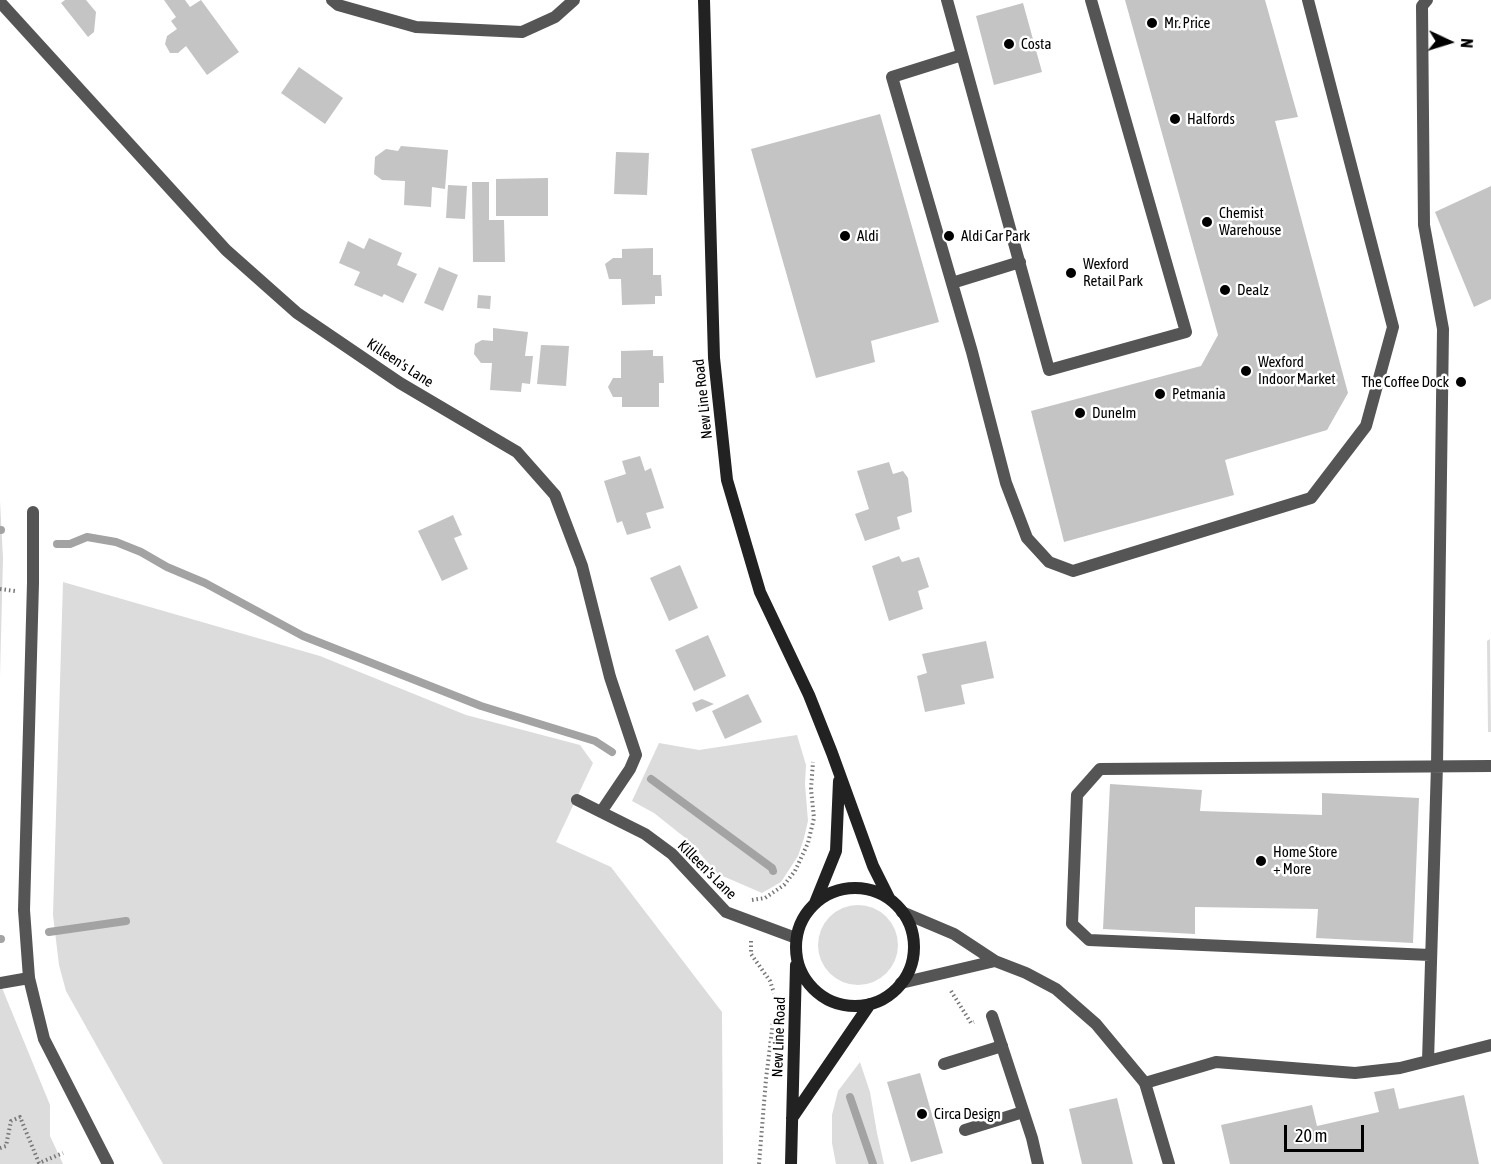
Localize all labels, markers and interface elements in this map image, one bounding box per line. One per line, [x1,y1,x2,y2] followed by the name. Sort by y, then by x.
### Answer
[1419,12,1479,72] north arrow
[1164,14,1210,32] place label: Mr. Price
[1145,16,1159,30] marker: Mr. Price
[1021,35,1051,53] place label: Costa
[1002,37,1016,51] marker: Costa
[1458,38,1476,49] text: N
[1187,110,1235,128] place label: Halfords
[1168,112,1182,126] marker: Halfords
[1219,204,1281,239] place label: Chemist Warehouse
[1200,215,1214,229] marker: Chemist Warehouse
[857,227,879,245] place label: Aldi
[961,227,1030,245] place label: Aldi Car Park
[838,229,852,243] marker: Aldi
[942,229,956,243] marker: Aldi Car Park
[1083,255,1143,290] place label: Wexford Retail Park
[1064,266,1078,280] marker: Wexford Retail Park
[1237,281,1269,299] place label: Dealz
[1218,283,1232,297] marker: Dealz
[363,335,437,391] street label: Killeen's Lane
[1258,353,1336,388] place label: Wexford Indoor Market
[690,358,716,440] street label: New Line Road
[1239,364,1253,378] marker: Wexford Indoor Market
[1361,373,1449,391] place label: The Coffee Dock
[1454,375,1468,389] marker: The Coffee Dock
[1172,385,1226,403] place label: Petmania
[1153,387,1167,401] marker: Petmania
[1092,404,1136,422] place label: DuneIm
[1073,406,1087,420] marker: DuneIm
[674,837,740,903] street label: Killeen's Lane
[1273,843,1337,878] place label: Home Store + More
[1254,854,1268,868] marker: Home Store + More
[769,996,789,1078] street label: New Line Road
[934,1105,1001,1123] place label: Circa Design
[915,1107,929,1121] marker: Circa Design
[1287,1113,1366,1151] scale bar
[1295,1125,1327,1146] text: 20 m

